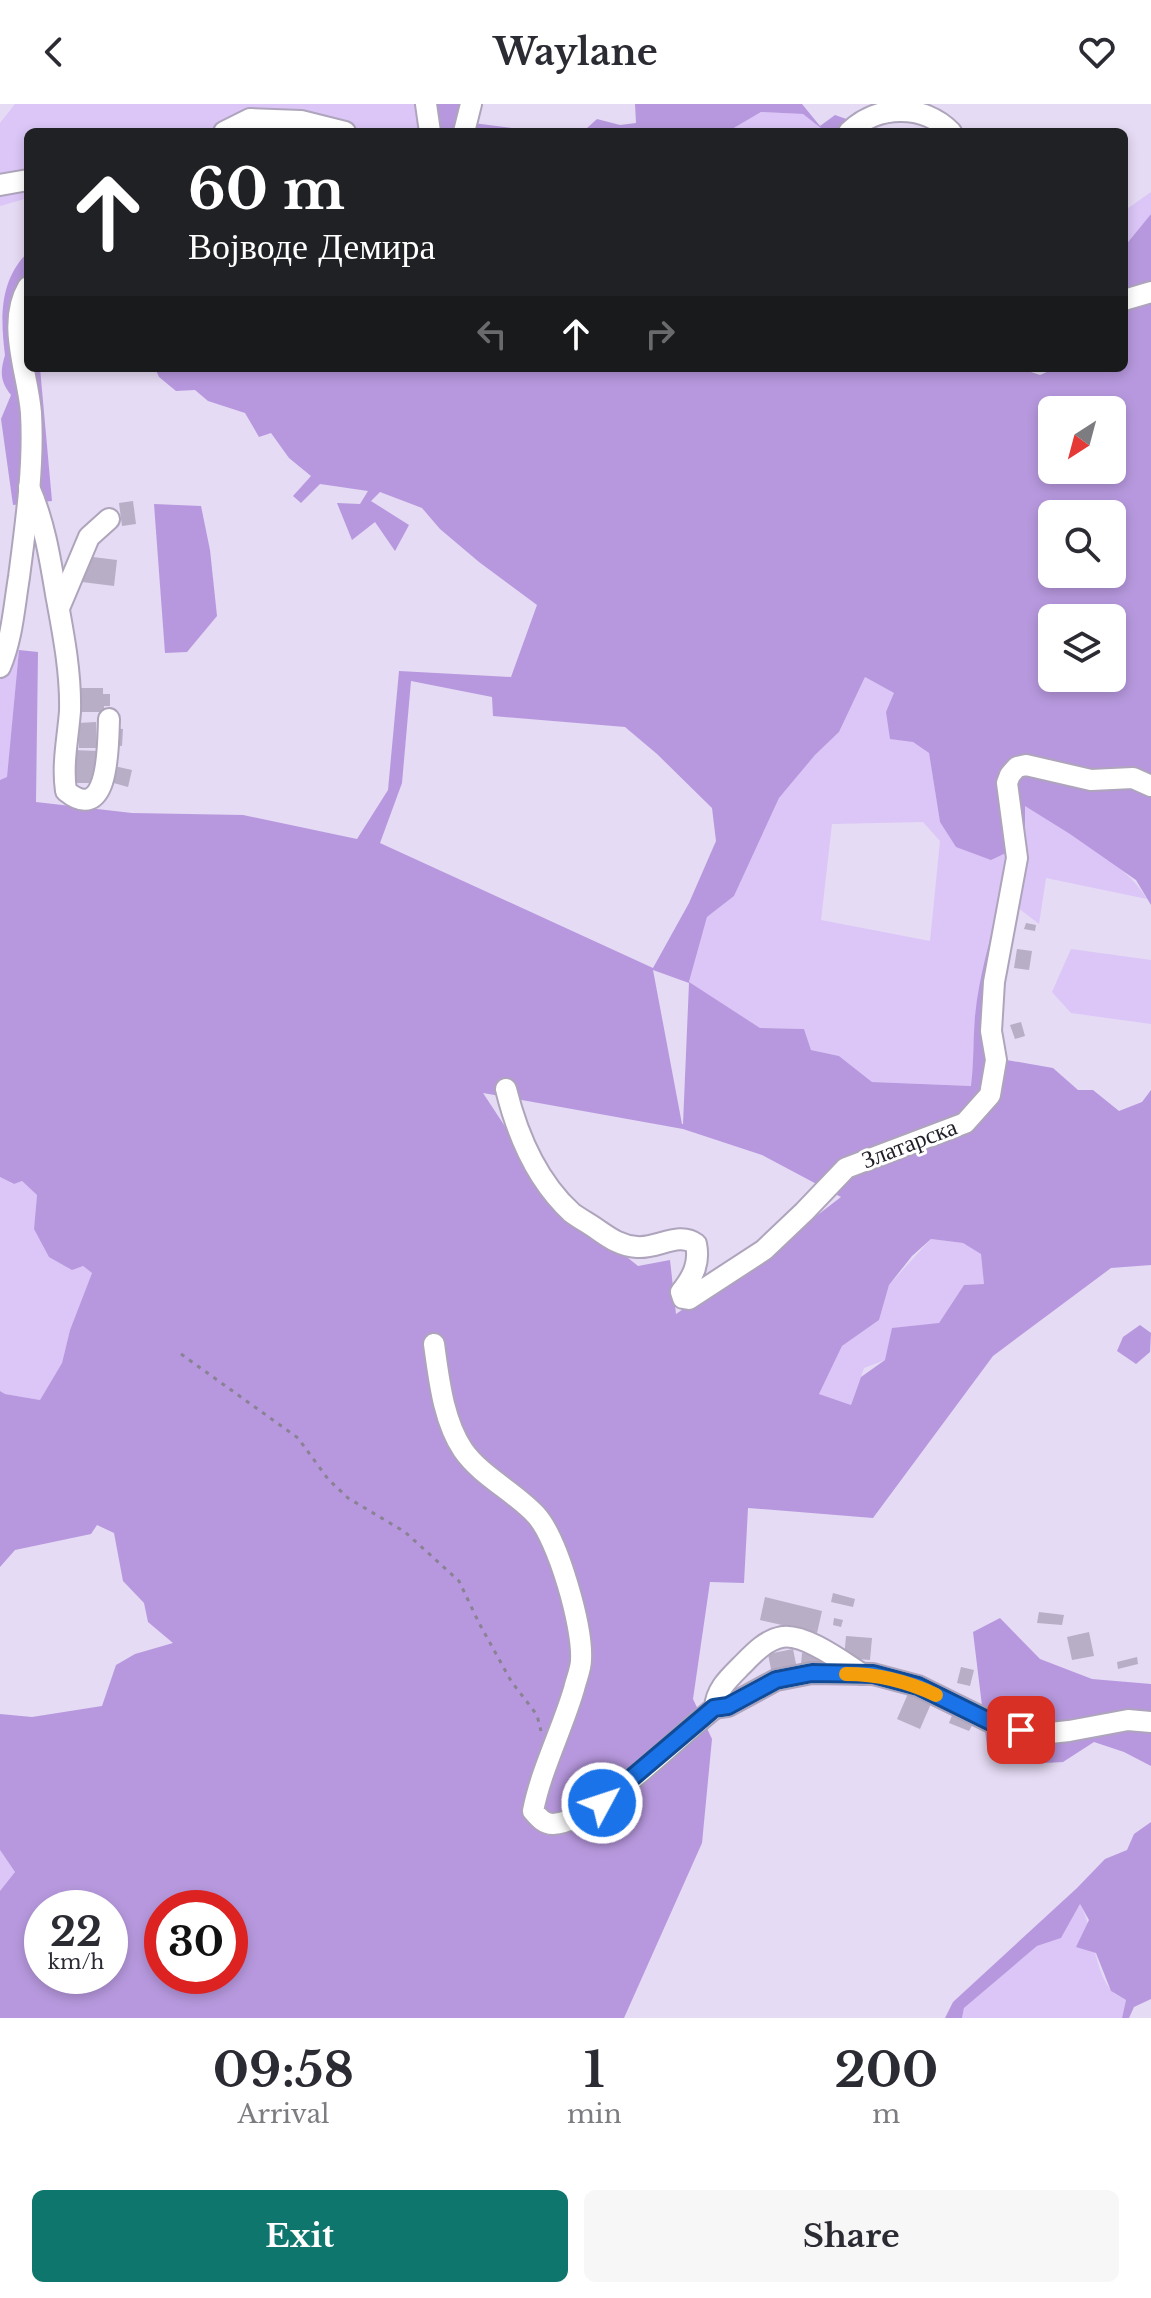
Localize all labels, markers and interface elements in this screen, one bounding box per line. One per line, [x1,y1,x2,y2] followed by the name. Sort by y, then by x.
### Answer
[32,30,76,74] icon: back
[493,30,658,75] text: Waylane
[1075,30,1119,74] icon: heart
[188,155,345,224] text: 60 m
[56,160,160,264] icon: ahead
[188,224,435,269] text: Војводе Демира
[470,312,514,356] icon: left
[554,312,598,356] icon: ahead
[638,312,682,356] icon: right
[1038,396,1126,484] north arrow
[1038,396,1126,692] map controls
[1038,500,1126,588] button: search
[1038,604,1126,692] button: layers
[857,1111,961,1174] street label: Златарска
[987,1696,1055,1764] pin
[999,1708,1043,1752] icon: arrive
[560,1761,644,1845] position arrow
[144,1890,248,1994] speed limit sign: 30
[50,1907,102,1957] text: 22
[48,1950,104,1974] text: km/h
[213,2040,354,2100] text: 09:58
[584,2040,605,2100] text: 1
[834,2040,938,2100] text: 200
[237,2098,330,2130] text: Arrival
[567,2098,622,2130] text: min
[872,2098,900,2130] text: m
[32,2190,568,2282] button: Exit
[584,2190,1119,2282] button: Share

